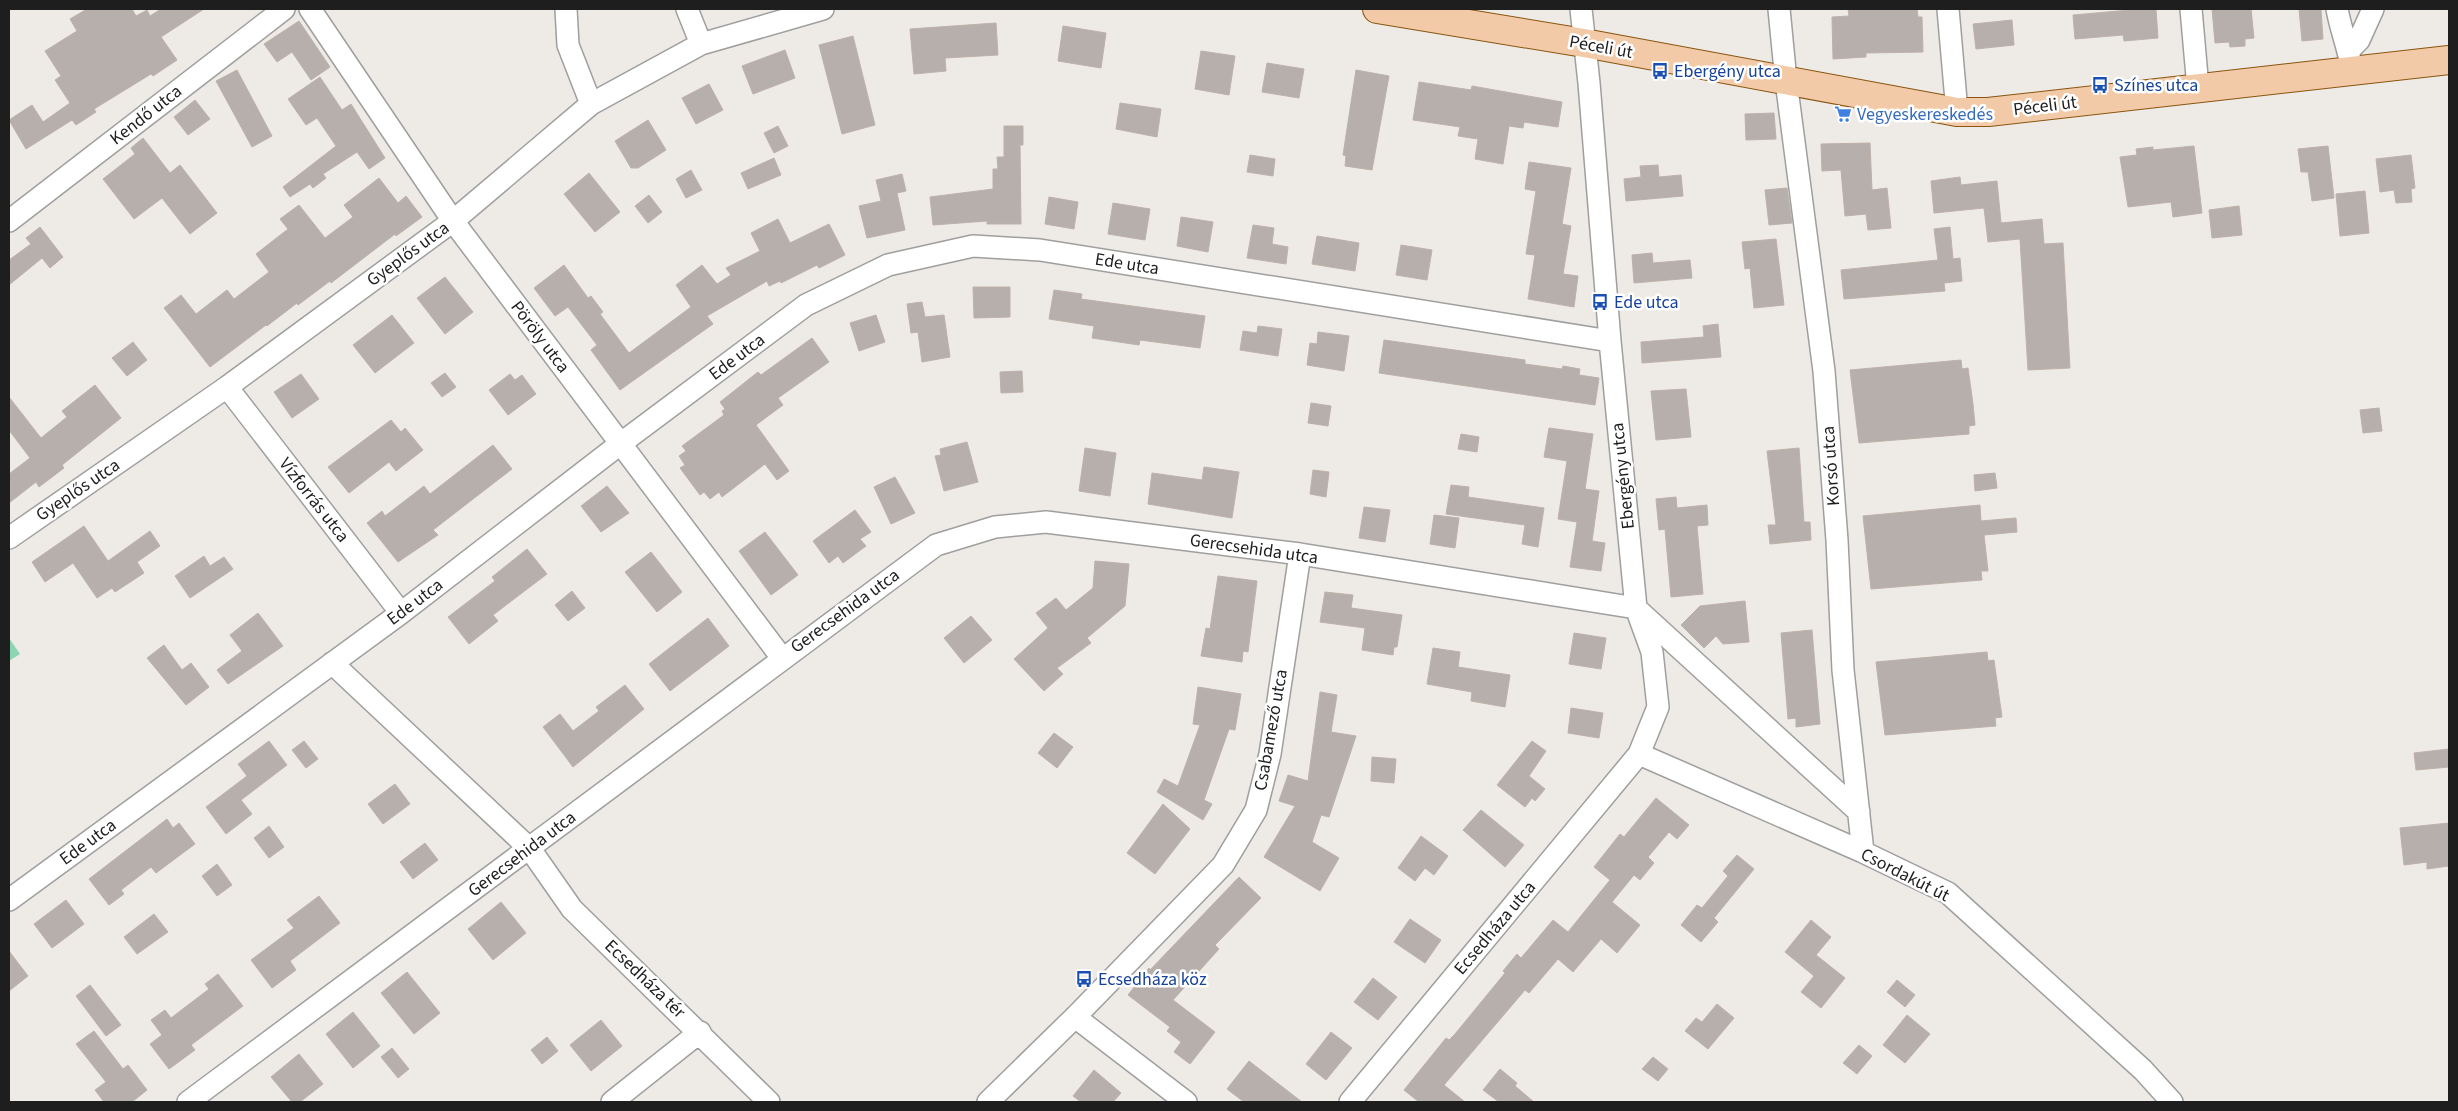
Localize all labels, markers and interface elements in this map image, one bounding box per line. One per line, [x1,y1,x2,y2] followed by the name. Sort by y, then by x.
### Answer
[1567,29,1635,65] street label: Péceli út
[1674,59,1781,84] place label: Ebergény utca
[1650,61,1670,81] bus stop icon: Ebergény utca
[2114,73,2198,98] place label: Színes utca
[2090,75,2110,95] bus stop icon: Színes utca
[105,79,187,151] street label: Kendő utca
[2012,90,2078,122] street label: Péceli út
[1857,102,1993,127] place label: Vegyeskereskedés
[1833,104,1853,124] supermarket icon: Vegyeskereskedés
[362,216,454,292] street label: Gyeplős utca
[1093,247,1161,281] street label: Ede utca
[1614,290,1679,315] place label: Ede utca
[1590,292,1610,312] bus stop icon: Ede utca
[505,296,575,378] street label: Pöröly utca
[704,328,770,386] street label: Ede utca
[1605,422,1641,530] street label: Ebergény utca
[1816,425,1846,507] street label: Korsó utca
[273,452,355,548] street label: Vízforrás utca
[31,453,125,527] street label: Gyeplős utca
[1188,528,1320,570] street label: Gerecsehida utca
[785,563,905,659] street label: Gerecsehida utca
[382,573,448,631] street label: Ede utca
[1248,667,1294,793] street label: Csabamező utca
[463,805,581,903] street label: Gerecsehida utca
[55,813,121,871] street label: Ede utca
[1856,842,1954,908] street label: Csordakút út
[1448,876,1542,980] street label: Ecsedháza utca
[599,934,692,1025] street label: Ecsedháza tér
[1098,967,1207,992] place label: Ecsedháza köz
[1074,969,1094,989] bus stop icon: Ecsedháza köz

